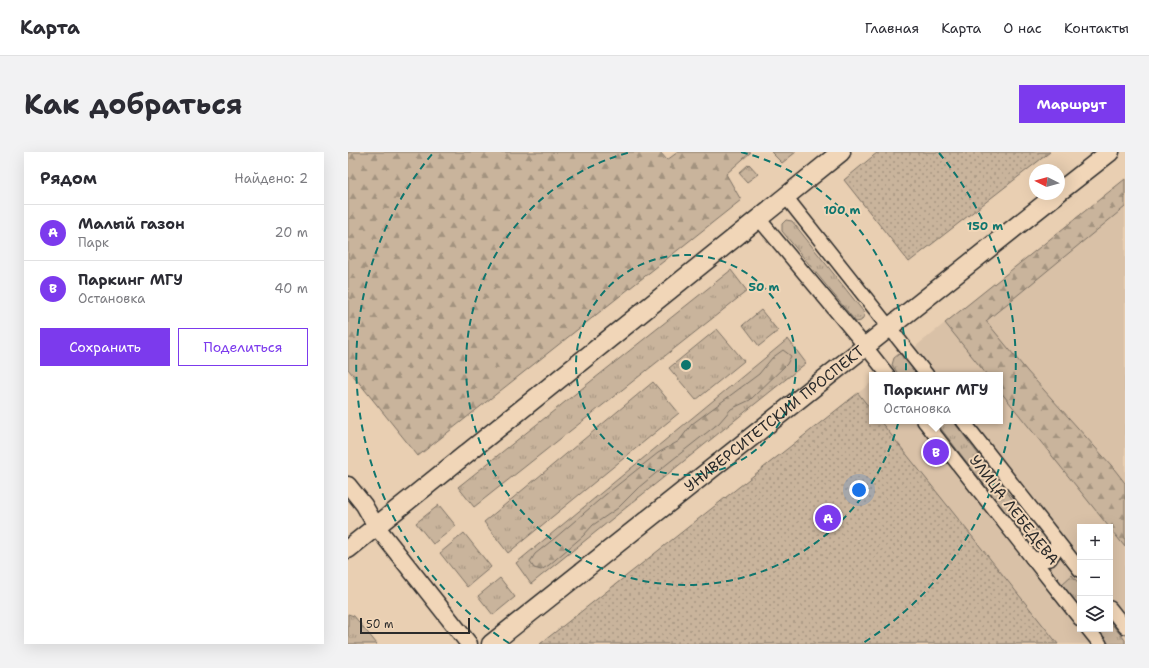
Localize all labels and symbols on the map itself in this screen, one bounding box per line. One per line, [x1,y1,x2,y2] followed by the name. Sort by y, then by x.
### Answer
[1029,164,1065,200] north arrow
[824,202,861,218] text: 100 m
[967,218,1003,234] text: 150 m
[749,279,780,295] text: 50 m
[680,341,868,496] street label: УНИВЕРСИТЕТСКИЙ ПРОСПЕКТ
[679,358,693,372] centre of rings
[923,437,949,467] pin: B
[965,451,1063,569] street label: УЛИЦА ЛЕБЕДЕВА
[849,480,869,500] your location
[815,503,841,533] pin: A
[360,616,470,635] scale bar

